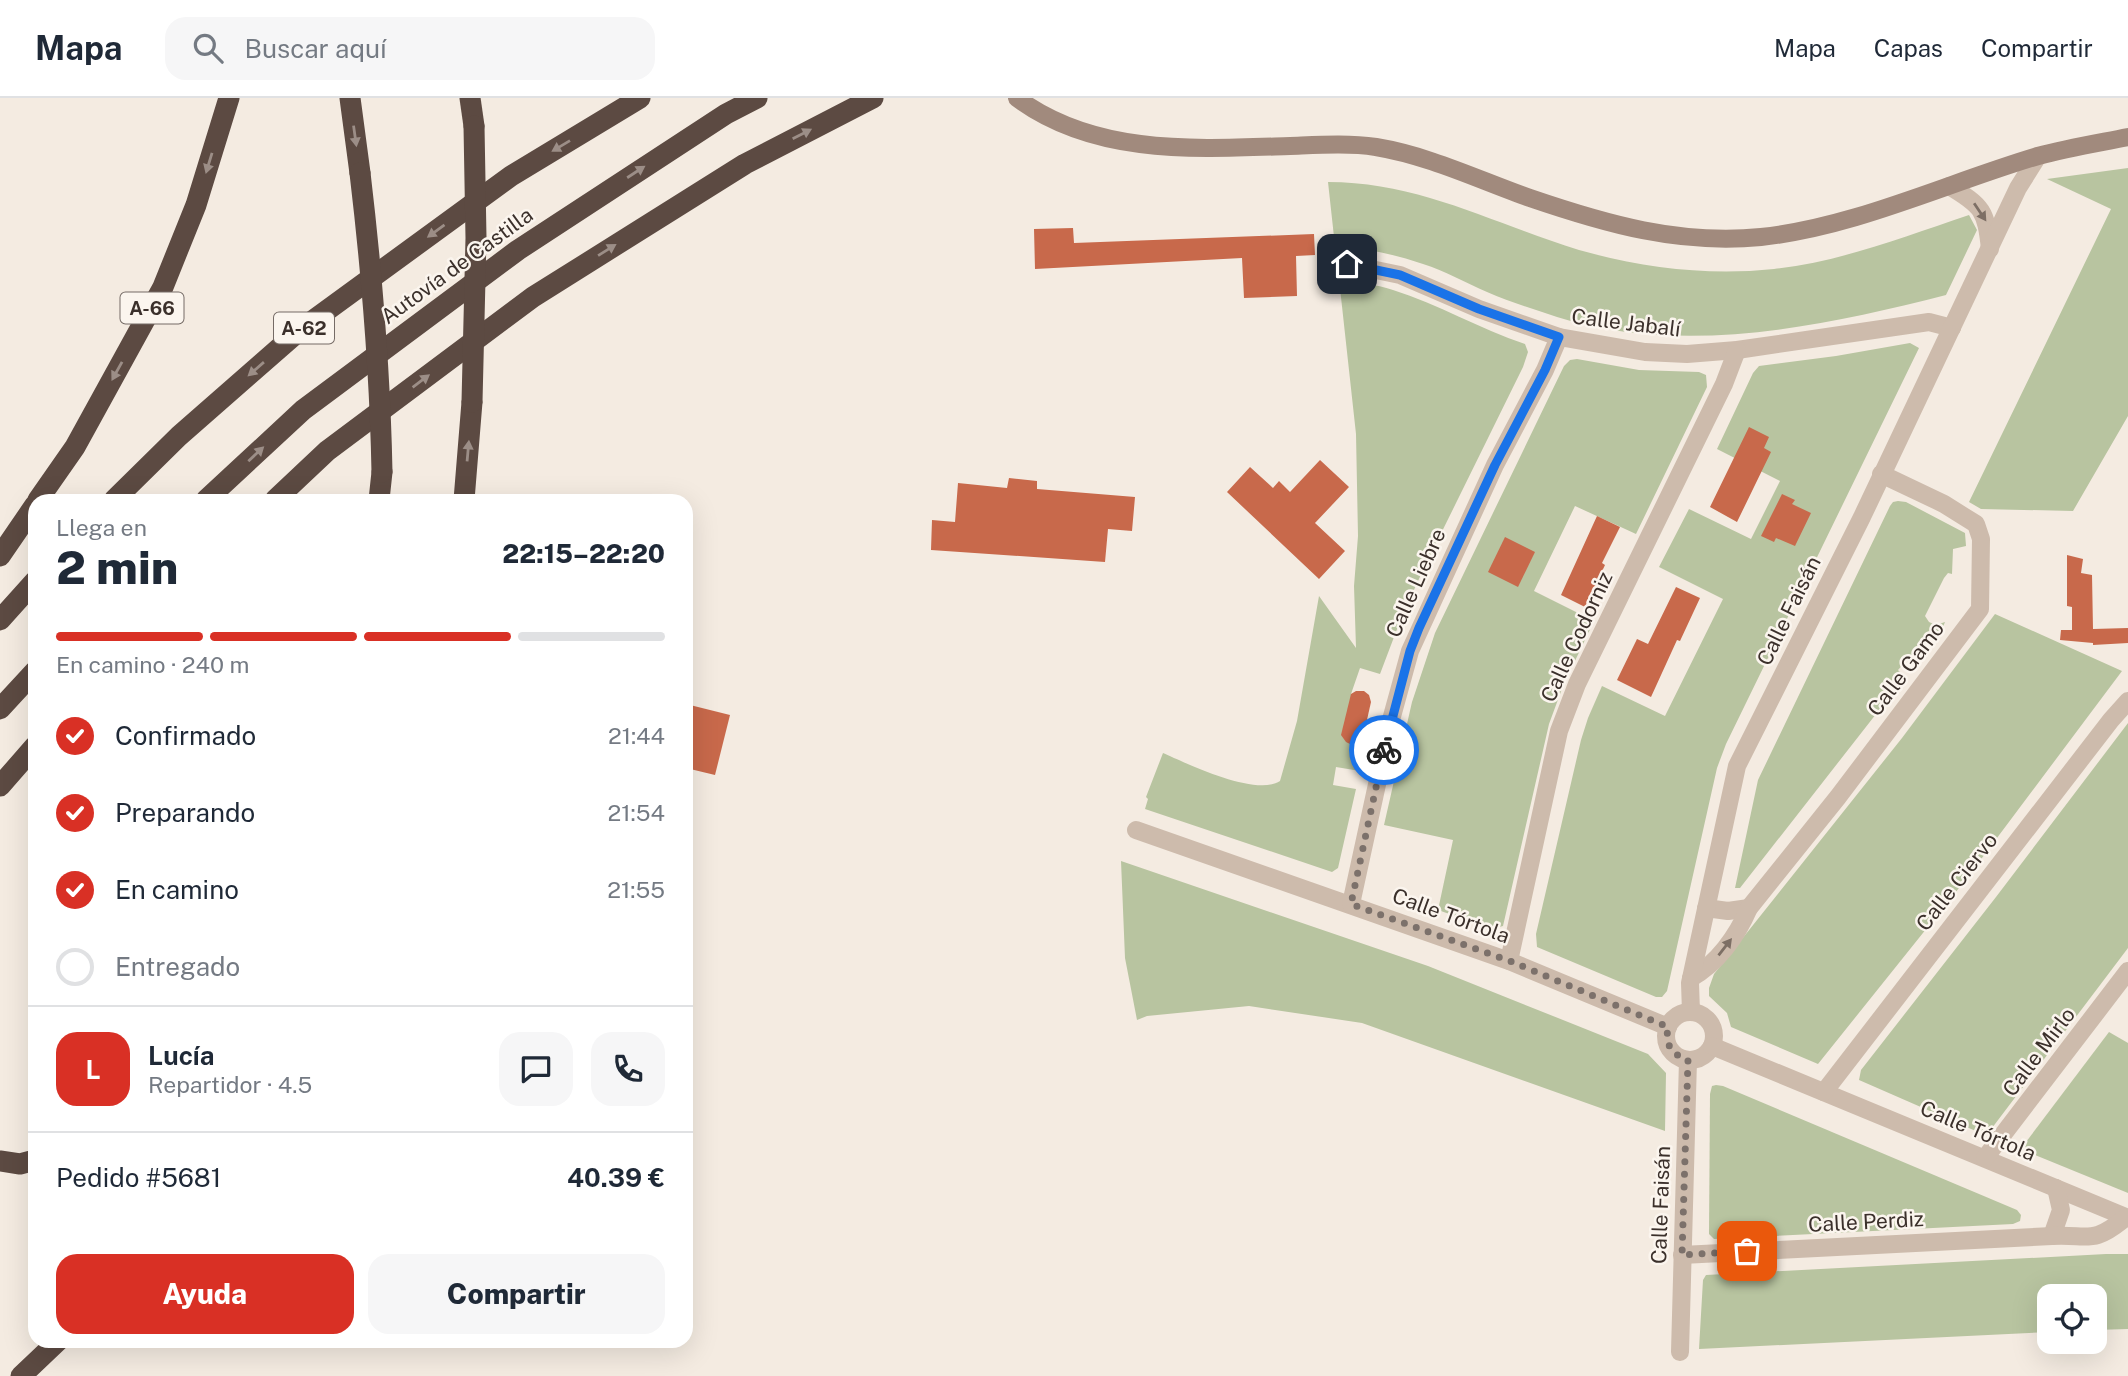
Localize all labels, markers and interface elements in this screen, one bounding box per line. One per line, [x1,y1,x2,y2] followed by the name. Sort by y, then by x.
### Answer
[165,17,655,80] search box
[35,29,123,67] text: Mapa
[189,29,227,67] icon: search
[245,33,386,64] text: Buscar aquí
[1774,34,1836,62] text: Mapa
[1874,34,1943,62] text: Capas
[1981,34,2093,62] text: Compartir
[350,125,361,147] one-way arrow
[793,129,813,141] one-way arrow
[551,140,570,152] one-way arrow
[203,153,213,174] one-way arrow
[627,166,646,179] one-way arrow
[376,202,538,329] street label: Autovía de Castilla
[1973,203,1987,221] one-way arrow
[427,224,445,238] one-way arrow
[1317,234,1377,294] pin
[597,244,617,257] one-way arrow
[1328,245,1366,283] icon: home
[120,292,184,324] road number: A-66
[1570,303,1683,342] street label: Calle Jabalí
[274,312,334,344] road number: A-62
[111,361,123,380] one-way arrow
[247,361,264,376] one-way arrow
[412,374,430,388] one-way arrow
[463,440,474,462] one-way arrow
[247,446,264,462] one-way arrow
[56,514,147,541] text: Llega en
[1380,525,1451,641] street label: Calle Liebre
[502,538,665,569] text: 22:15–22:20
[56,540,178,594] text: 2 min
[1751,552,1826,669] street label: Calle Faisán
[1535,568,1618,706] street label: Calle Codorniz
[1862,617,1949,721] street label: Calle Gamo
[56,651,250,678] text: En camino · 240 m
[1349,715,1419,785] courier
[56,717,94,755] icon: check
[115,720,256,751] text: Confirmado
[608,722,665,749] text: 21:44
[1365,731,1403,769] icon: bike
[56,794,94,832] icon: check
[115,797,255,828] text: Preparando
[608,799,665,826] text: 21:54
[1911,828,2002,935] street label: Calle Ciervo
[56,871,94,909] icon: check
[115,874,239,905] text: En camino
[607,876,665,903] text: 21:55
[1389,883,1513,948] street label: Calle Tórtola
[1717,939,1732,957] one-way arrow
[115,951,240,982] text: Entregado
[1997,1002,2080,1101] street label: Calle Mirlo
[499,1032,573,1106] button: chat
[591,1032,665,1106] button: phone
[148,1040,214,1071] text: Lucía
[85,1054,101,1085] text: L
[148,1071,312,1098] text: Repartidor · 4.5
[1917,1095,2040,1166] street label: Calle Tórtola
[1646,1146,1675,1264] street label: Calle Faisán
[56,1162,221,1193] text: Pedido #5681
[567,1162,665,1193] text: 40.39 €
[1808,1206,1924,1237] street label: Calle Perdiz
[1717,1221,1777,1281] pin
[1728,1232,1766,1270] icon: bag
[56,1254,354,1334] button: Ayuda
[368,1254,665,1334] button: Compartir
[2037,1284,2107,1354] map controls
[2037,1284,2107,1354] button: locate

